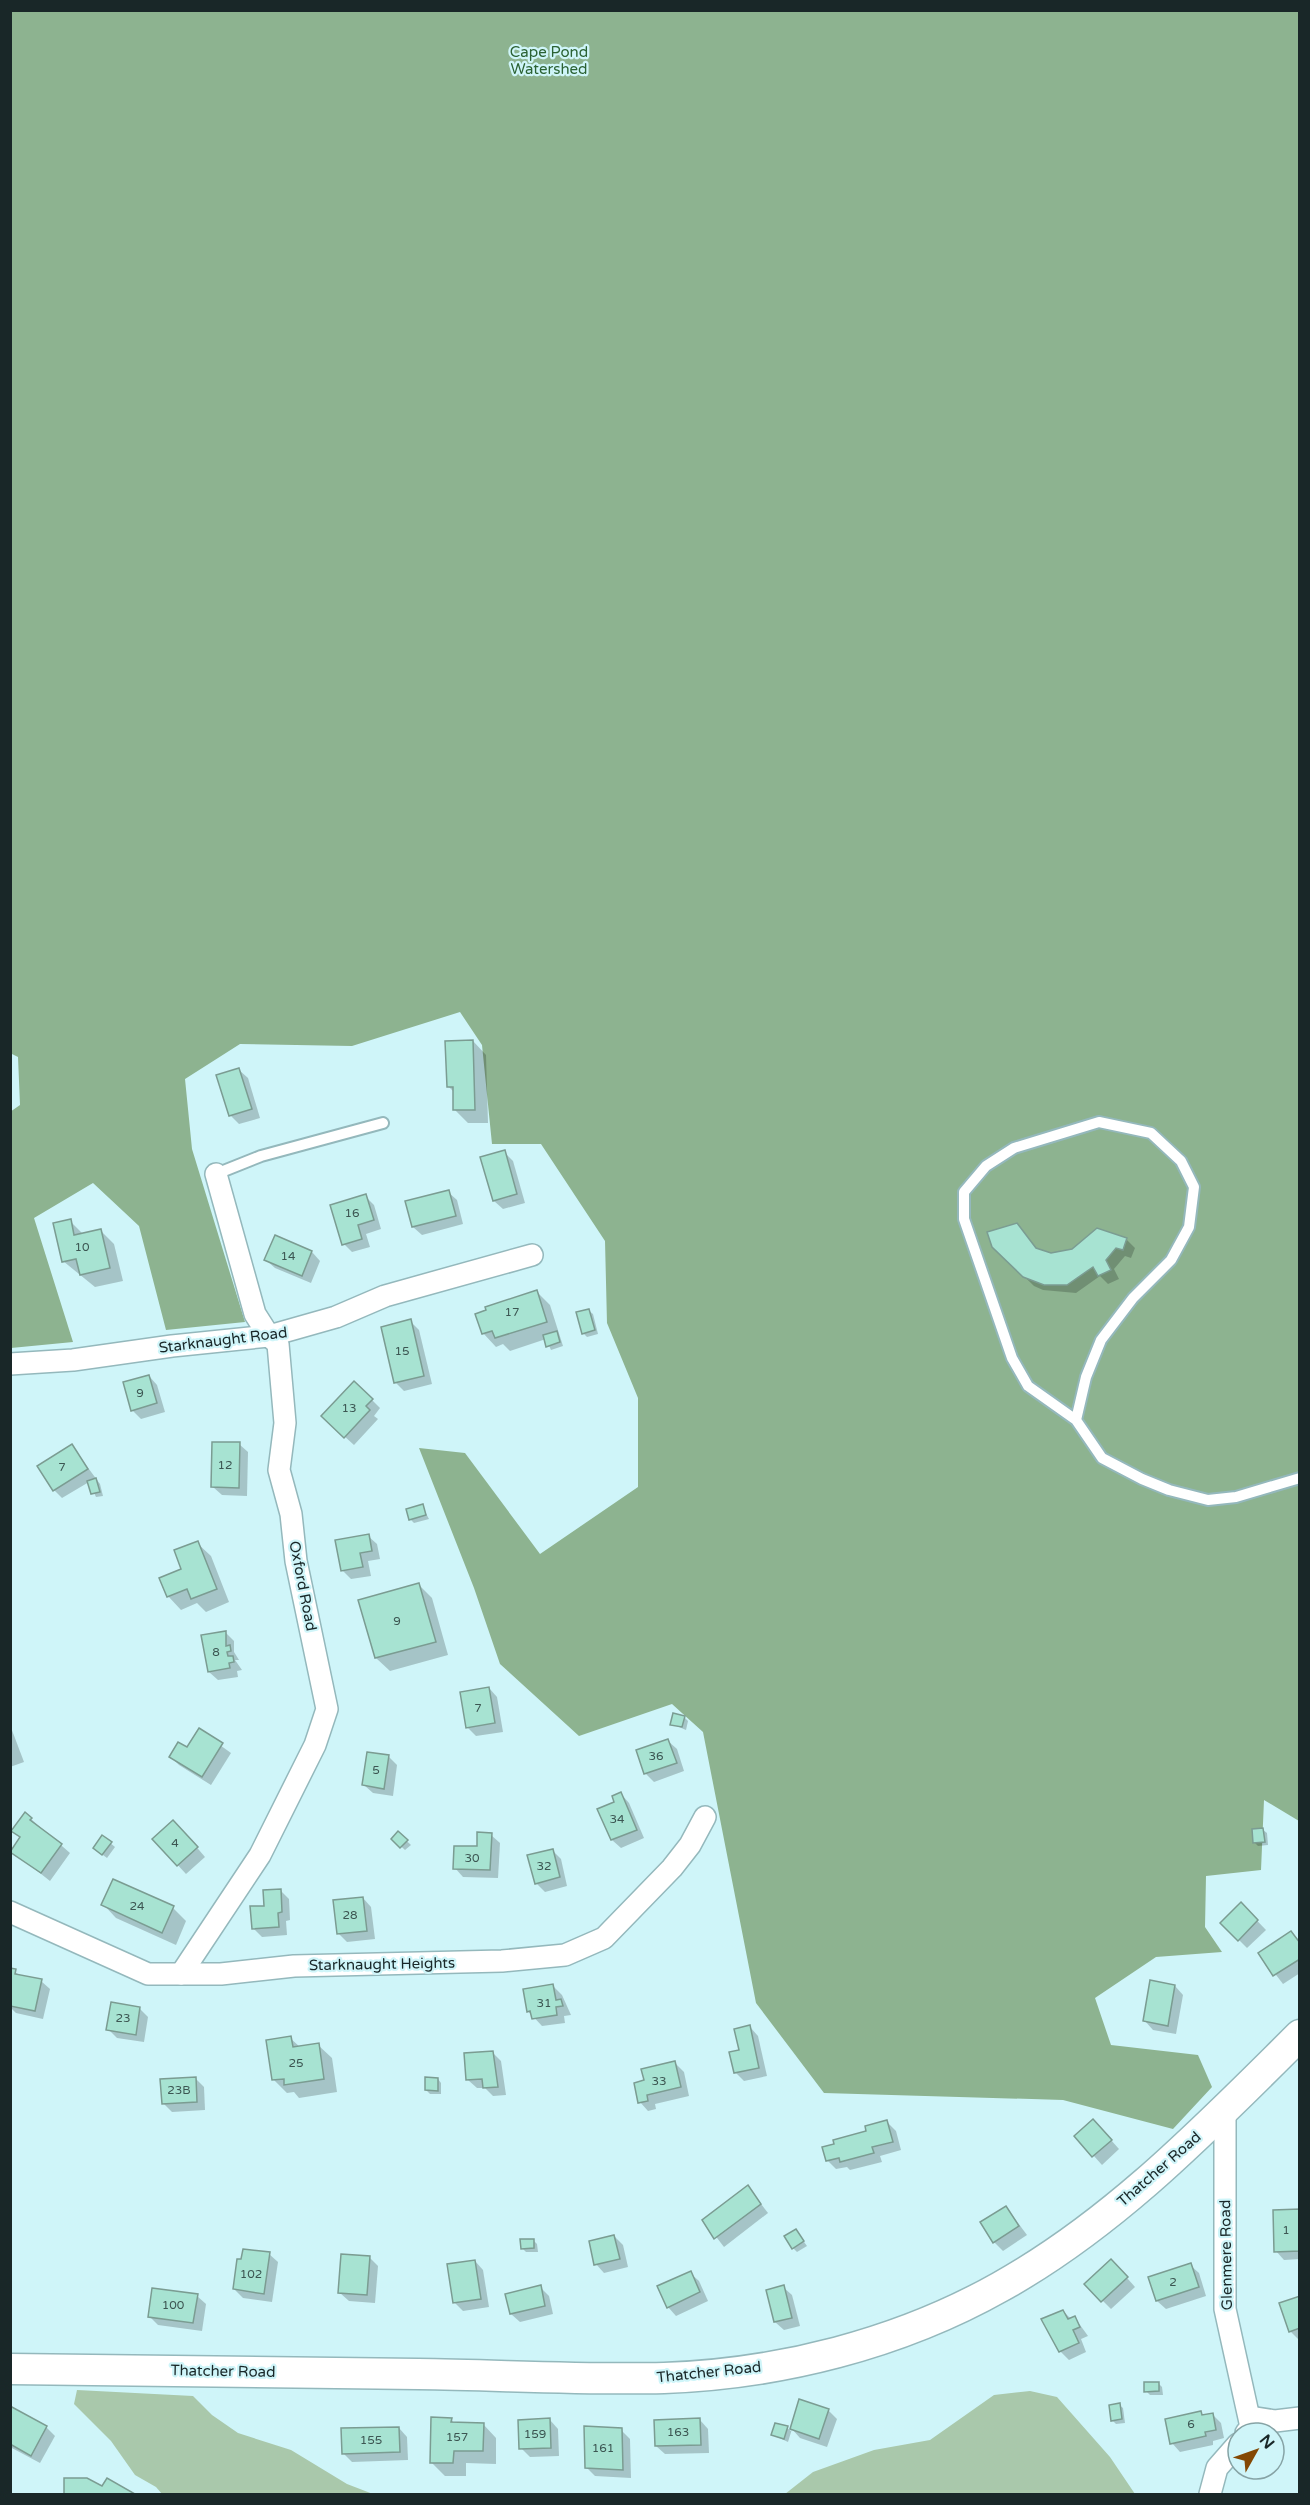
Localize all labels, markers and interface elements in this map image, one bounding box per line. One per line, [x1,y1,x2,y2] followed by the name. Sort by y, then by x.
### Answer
[510,43,588,78] park label: Cape Pond Watershed
[344,1206,360,1220] house number: 16
[74,1240,90,1254] house number: 10
[280,1249,296,1263] house number: 14
[504,1305,520,1319] house number: 17
[158,1323,288,1357] street label: Starknaught Road
[394,1344,410,1358] house number: 15
[136,1386,144,1400] house number: 9
[341,1401,357,1415] house number: 13
[217,1458,233,1472] house number: 12
[58,1460,66,1474] house number: 7
[285,1539,321,1633] street label: Oxford Road
[393,1614,401,1628] house number: 9
[212,1645,220,1659] house number: 8
[474,1701,482,1715] house number: 7
[648,1749,664,1763] house number: 36
[372,1763,380,1777] house number: 5
[609,1812,625,1826] house number: 34
[171,1836,179,1850] house number: 4
[464,1851,480,1865] house number: 30
[536,1859,552,1873] house number: 32
[129,1899,145,1913] house number: 24
[342,1908,358,1922] house number: 28
[309,1954,455,1974] street label: Starknaught Heights
[536,1996,552,2010] house number: 31
[115,2011,131,2025] house number: 23
[288,2056,304,2070] house number: 25
[651,2074,667,2088] house number: 33
[167,2083,191,2097] house number: 23B
[1113,2128,1205,2210] street label: Thatcher Road
[1216,2200,1236,2310] street label: Glenmere Road
[1282,2223,1290,2237] house number: 1
[240,2267,262,2281] house number: 102
[1169,2275,1177,2289] house number: 2
[162,2298,185,2312] house number: 100
[656,2358,762,2386] street label: Thatcher Road
[170,2361,276,2381] street label: Thatcher Road
[1187,2417,1195,2431] house number: 6
[1226,2421,1286,2481] north arrow
[667,2425,689,2439] house number: 163
[524,2427,546,2441] house number: 159
[446,2430,468,2444] house number: 157
[1255,2431,1279,2453] text: N
[360,2433,382,2447] house number: 155
[592,2441,614,2455] house number: 161

